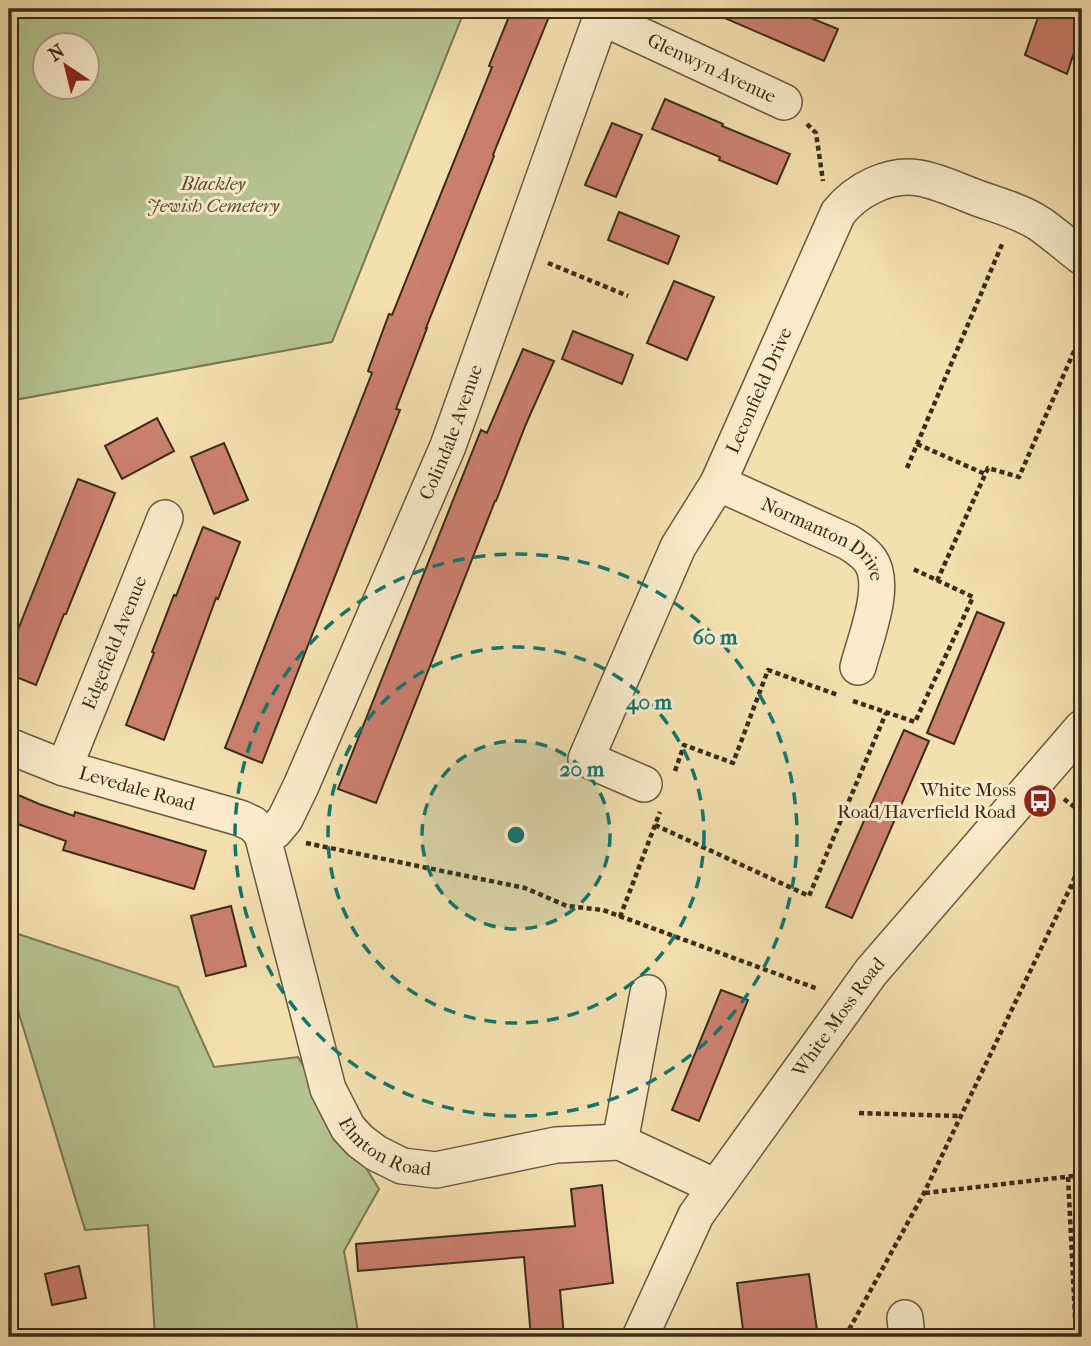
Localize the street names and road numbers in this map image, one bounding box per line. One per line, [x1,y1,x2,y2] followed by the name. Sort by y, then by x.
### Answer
[644,29,779,108] street label: Glenwyn Avenue
[721,324,797,457] street label: Leconfield Drive
[415,362,487,503] street label: Colindale Avenue
[758,493,888,582] street label: Normanton Drive
[78,573,151,713] street label: Edgefield Avenue
[76,762,198,816] street label: Levedale Road
[787,953,890,1082] street label: White Moss Road
[333,1114,433,1180] street label: Elmton Road

